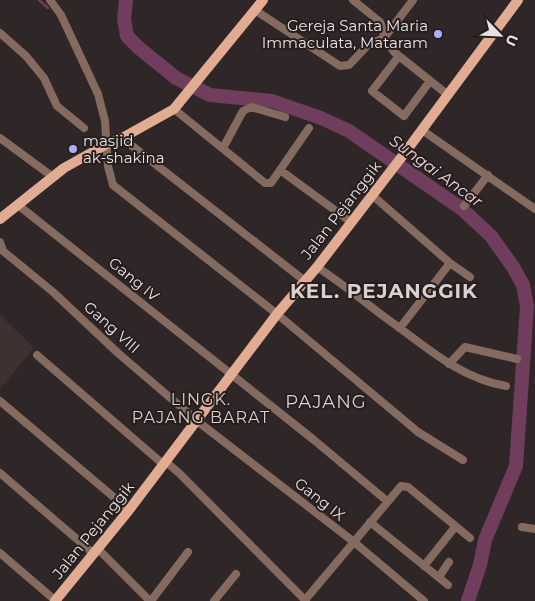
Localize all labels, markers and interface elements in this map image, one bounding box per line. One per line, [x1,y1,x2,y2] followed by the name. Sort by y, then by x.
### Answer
[475,10,525,60] north arrow
[262,16,428,52] place label: Gereja Santa Maria Immaculata, Mataram
[432,28,444,40] marker: Gereja Santa Maria Immaculata, Mataram
[501,32,522,49] text: U
[83,131,165,167] place label: masjid ak-shakina
[386,131,487,211] water label: Sungai Ancar
[67,143,79,155] marker: masjid ak-shakina
[296,157,385,264] street label: Jalan Pejanggik
[105,253,164,305] street label: Gang IV
[290,279,478,303] district label: KEL. PEJANGGIK
[80,297,144,357] street label: Gang VIII
[132,390,270,427] district label: LINGK. PAJANG BARAT
[285,391,367,413] district label: PAJANG
[291,473,349,525] street label: Gang IX
[47,478,138,583] street label: Jalan Pejanggik

